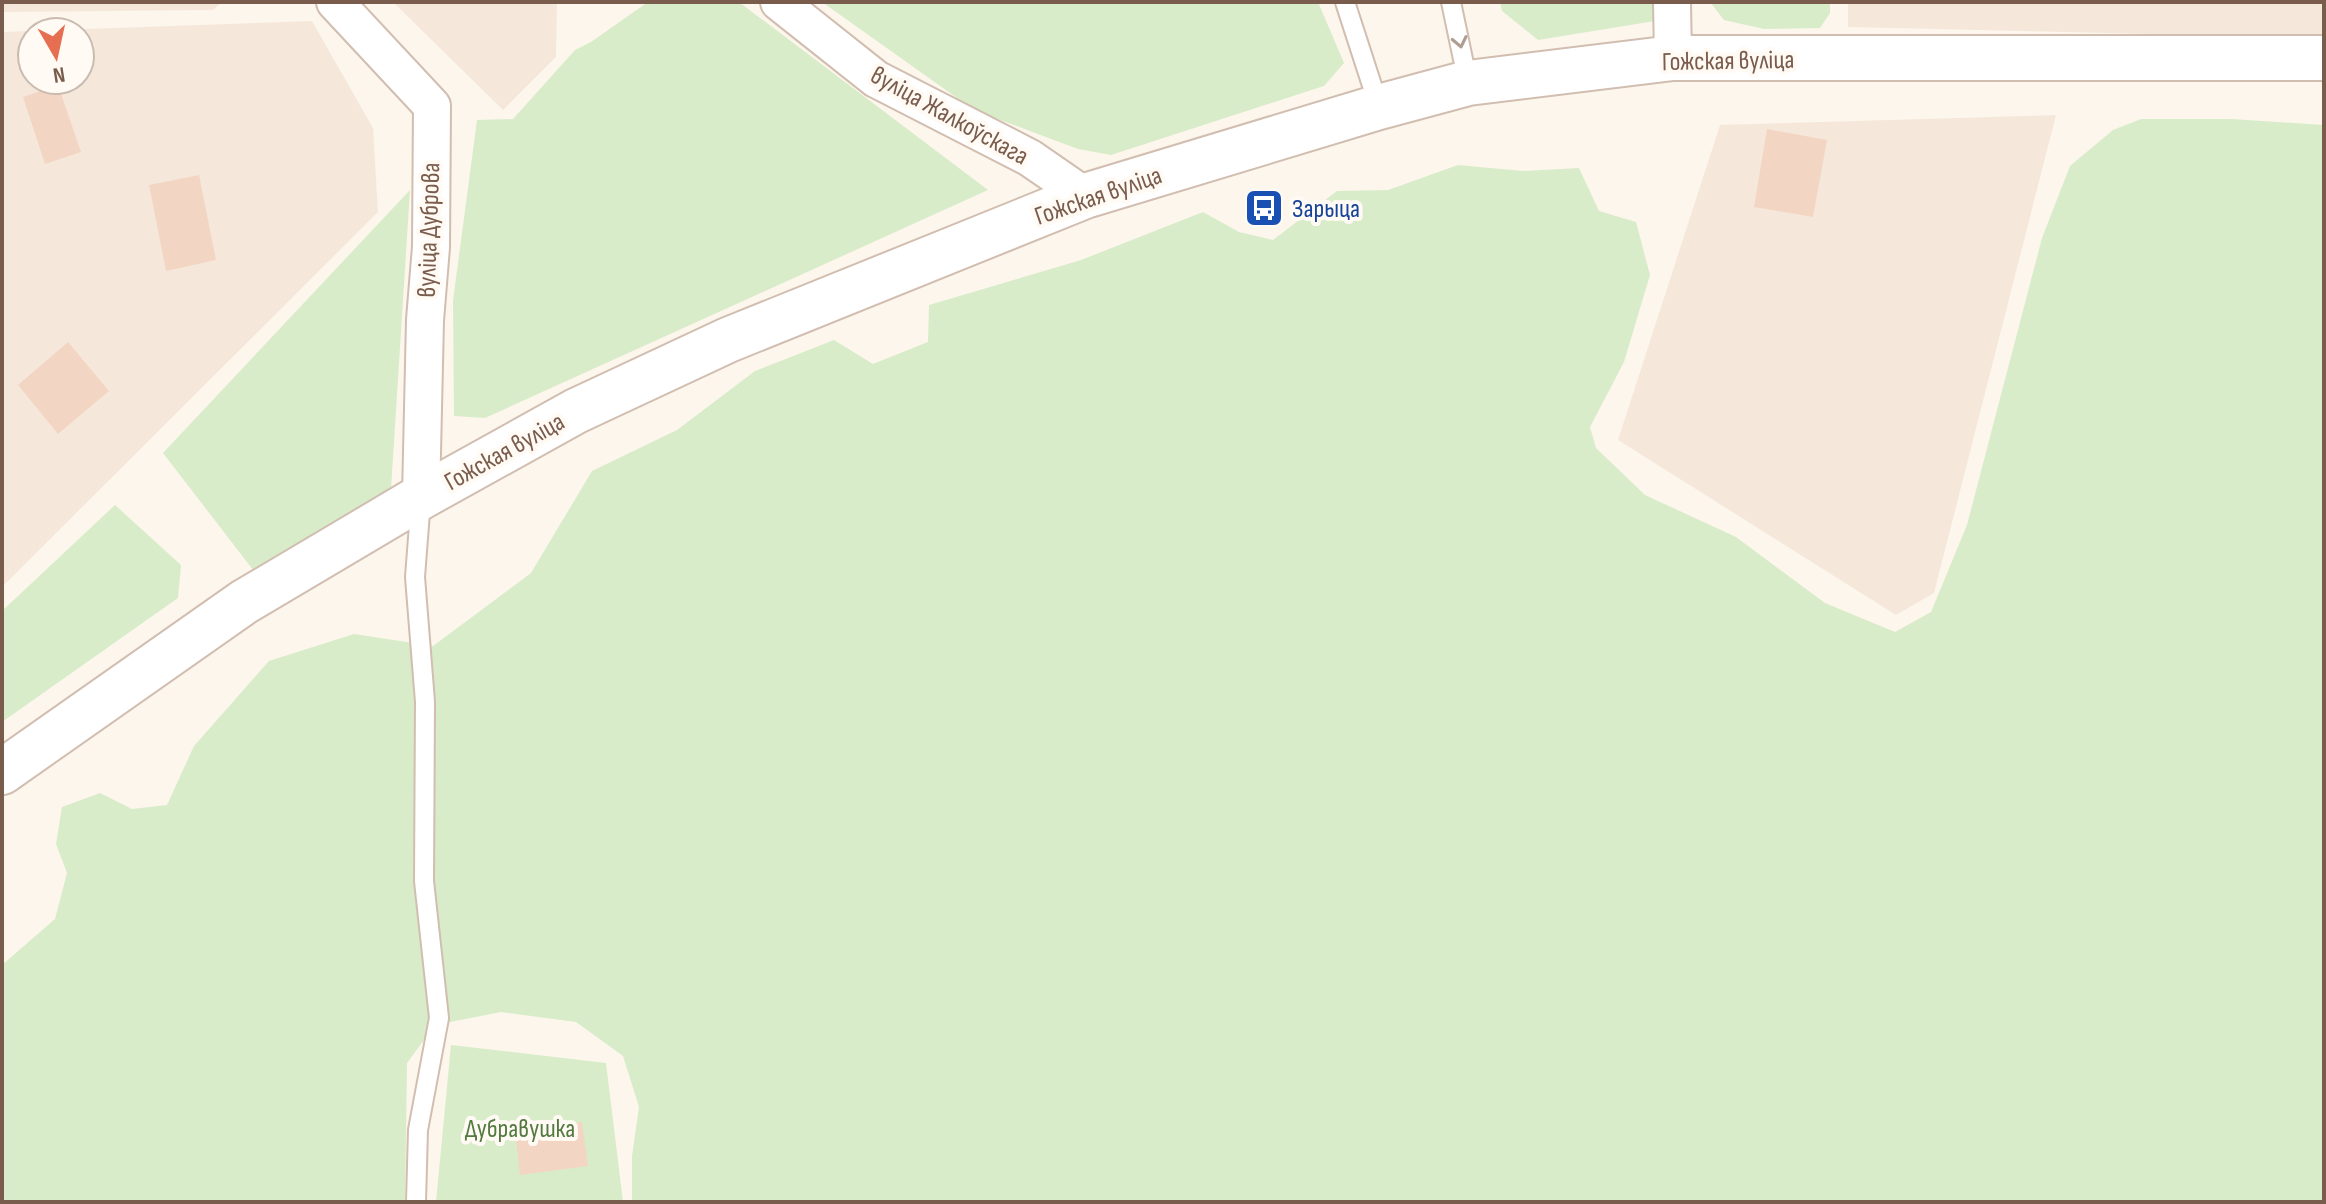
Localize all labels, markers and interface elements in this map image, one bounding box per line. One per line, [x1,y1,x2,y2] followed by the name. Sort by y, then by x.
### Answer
[16,16,96,96] north arrow
[1451,35,1468,49] one-way arrow
[1662,45,1795,78] street label: Гожская вуліца
[51,60,67,89] text: N
[865,60,1034,172] street label: вуліца Жалкоўскага
[1031,160,1166,233] street label: Гожская вуліца
[412,162,447,298] street label: вуліца Дуброва
[1243,187,1285,229] bus stop icon: Зарыца
[1292,194,1360,225] place label: Зарыца
[439,407,570,498] street label: Гожская вуліца
[465,1114,575,1145] park label: Дубравушка

